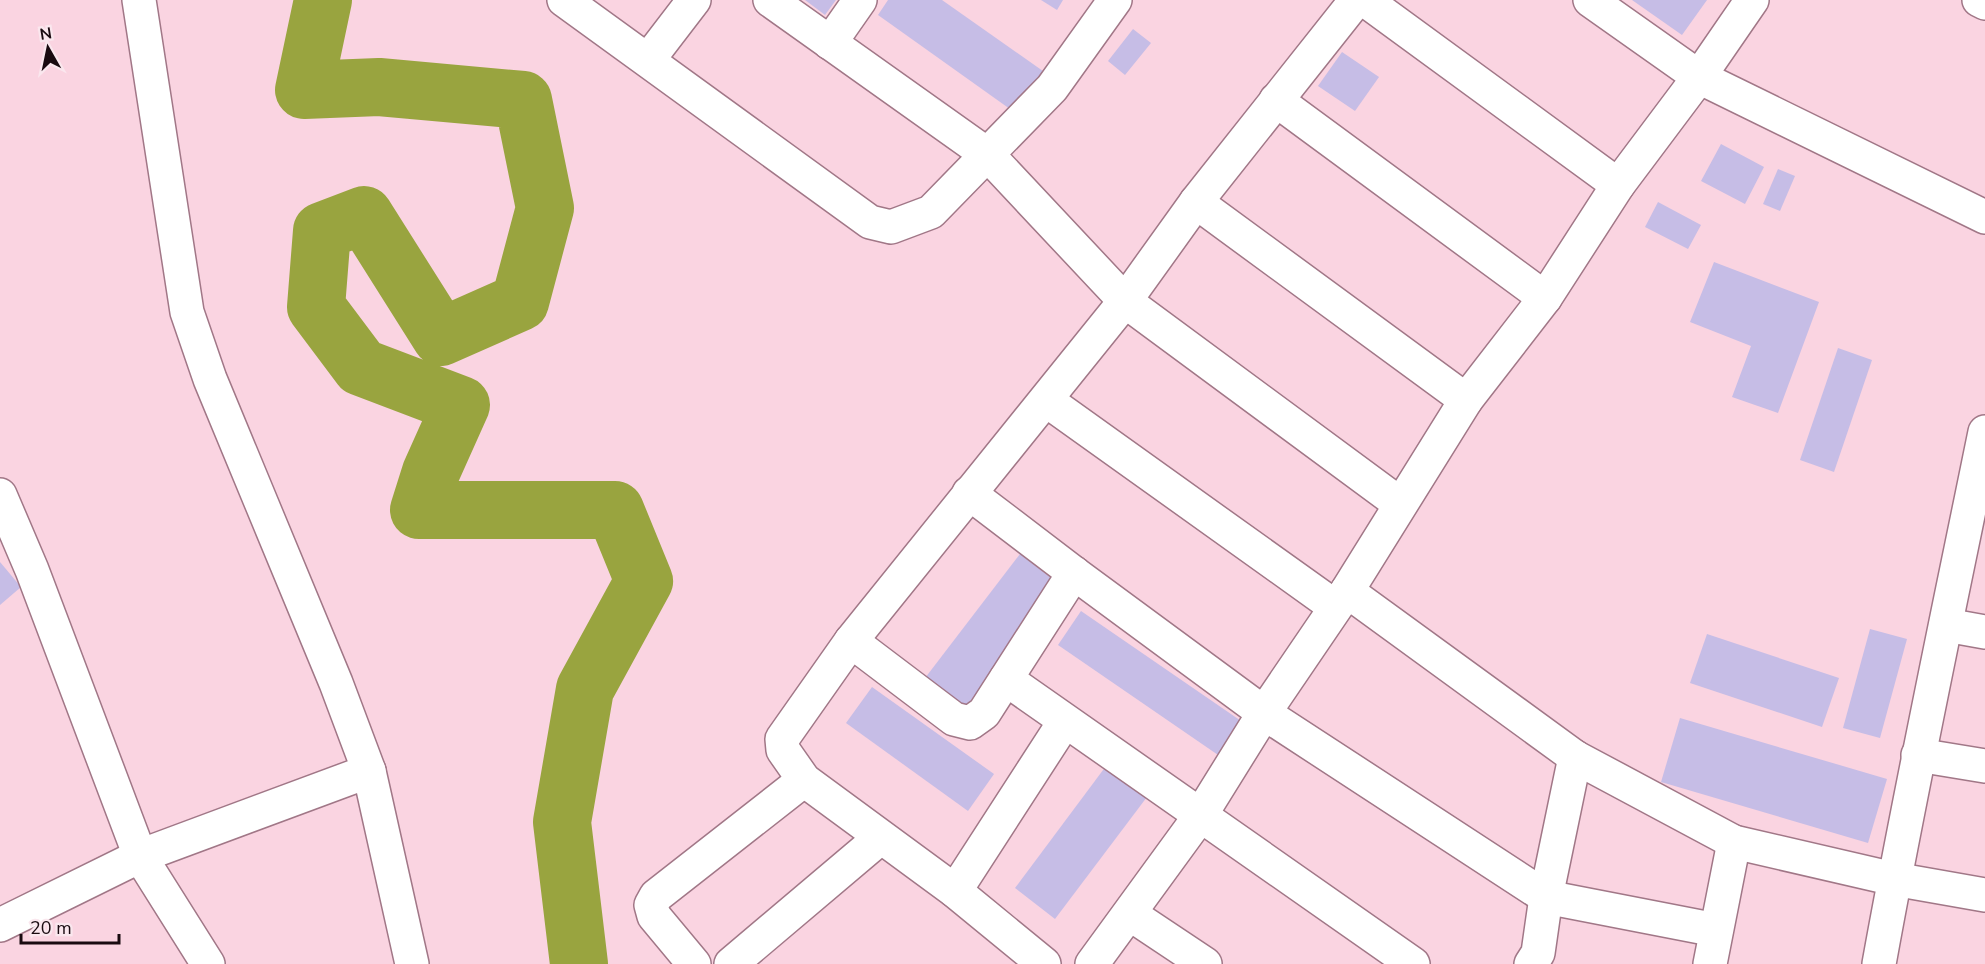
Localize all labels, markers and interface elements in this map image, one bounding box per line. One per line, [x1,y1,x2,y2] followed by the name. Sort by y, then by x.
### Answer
[18,18,78,78] north arrow
[38,22,53,46] text: N
[21,907,118,945] scale bar
[30,916,72,940] text: 20 m

